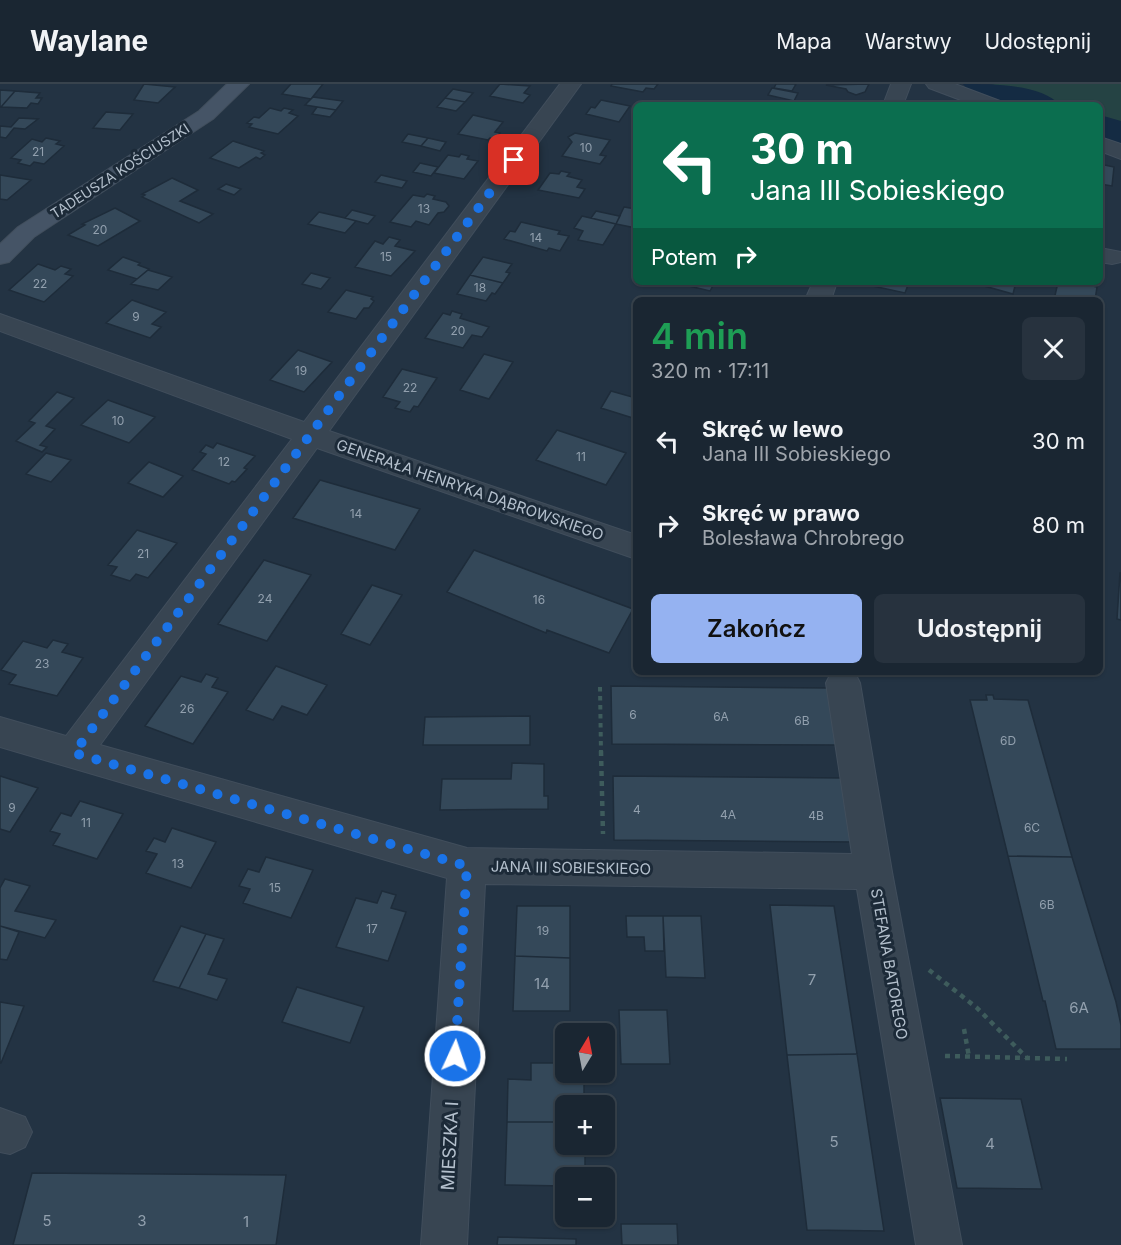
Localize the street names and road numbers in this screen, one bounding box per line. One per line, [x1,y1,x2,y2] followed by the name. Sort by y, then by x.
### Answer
[47,119,192,222] street label: TADEUSZA KOŚCIUSZKI
[334,435,606,544] street label: GENERAŁA HENRYKA DĄBROWSKIEGO
[491,857,651,878] street label: JANA III SOBIESKIEGO
[867,887,912,1041] street label: STEFANA BATOREGO
[437,1101,462,1191] street label: MIESZKA I

